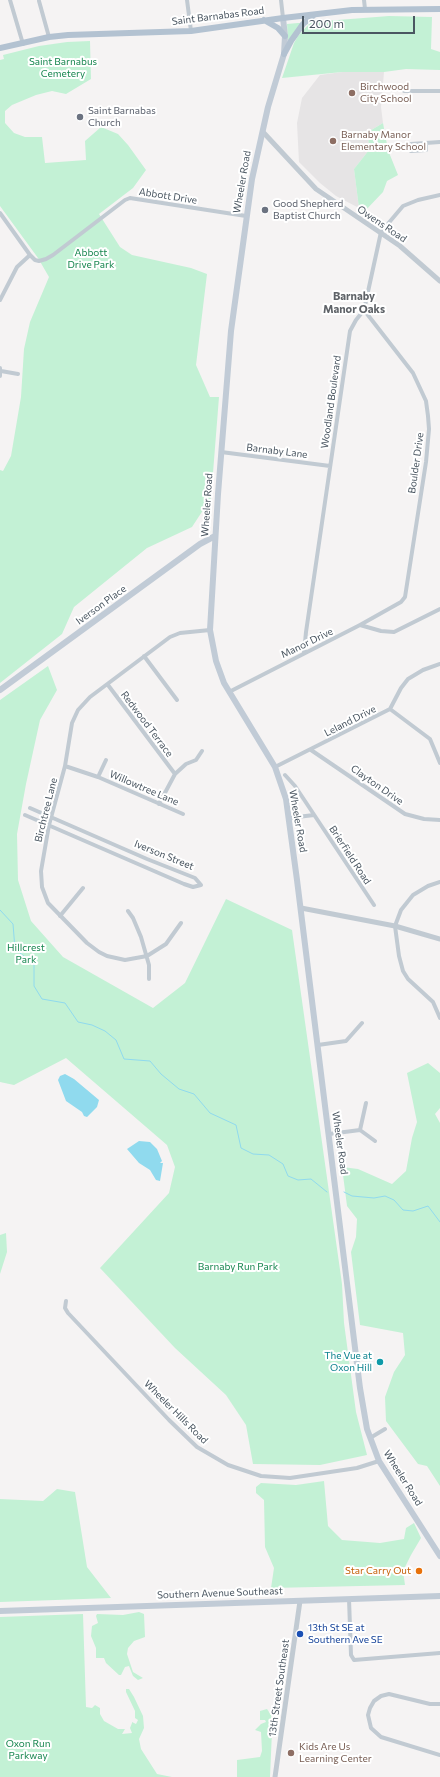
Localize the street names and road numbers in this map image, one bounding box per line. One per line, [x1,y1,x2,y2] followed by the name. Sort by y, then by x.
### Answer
[171,4,265,28] street label: Saint Barnabas Road
[231,150,253,214] street label: Wheeler Road
[138,185,198,207] street label: Abbott Drive
[355,203,409,245] street label: Owens Road
[319,355,343,449] street label: Woodland Boulevard
[406,432,426,494] street label: Boulder Drive
[246,441,308,461] street label: Barnaby Lane
[199,473,215,537] street label: Wheeler Road
[73,583,129,627] street label: Iverson Place
[279,625,335,661] street label: Manor Drive
[118,689,176,759] street label: Redwood Terrace
[322,703,378,739] street label: Leland Drive
[348,762,406,808] street label: Clayton Drive
[108,768,180,808] street label: Willowtree Lane
[32,777,60,843] street label: Birchtree Lane
[287,789,309,853] street label: Wheeler Road
[327,823,373,887] street label: Brierfield Road
[132,838,196,872] street label: Iverson Street
[330,1111,350,1175] street label: Wheeler Road
[142,1378,210,1446] street label: Wheeler Hills Road
[381,1448,425,1508] street label: Wheeler Road
[157,1585,283,1601] street label: Southern Avenue Southeast
[266,1638,292,1738] street label: 13th Street Southeast

